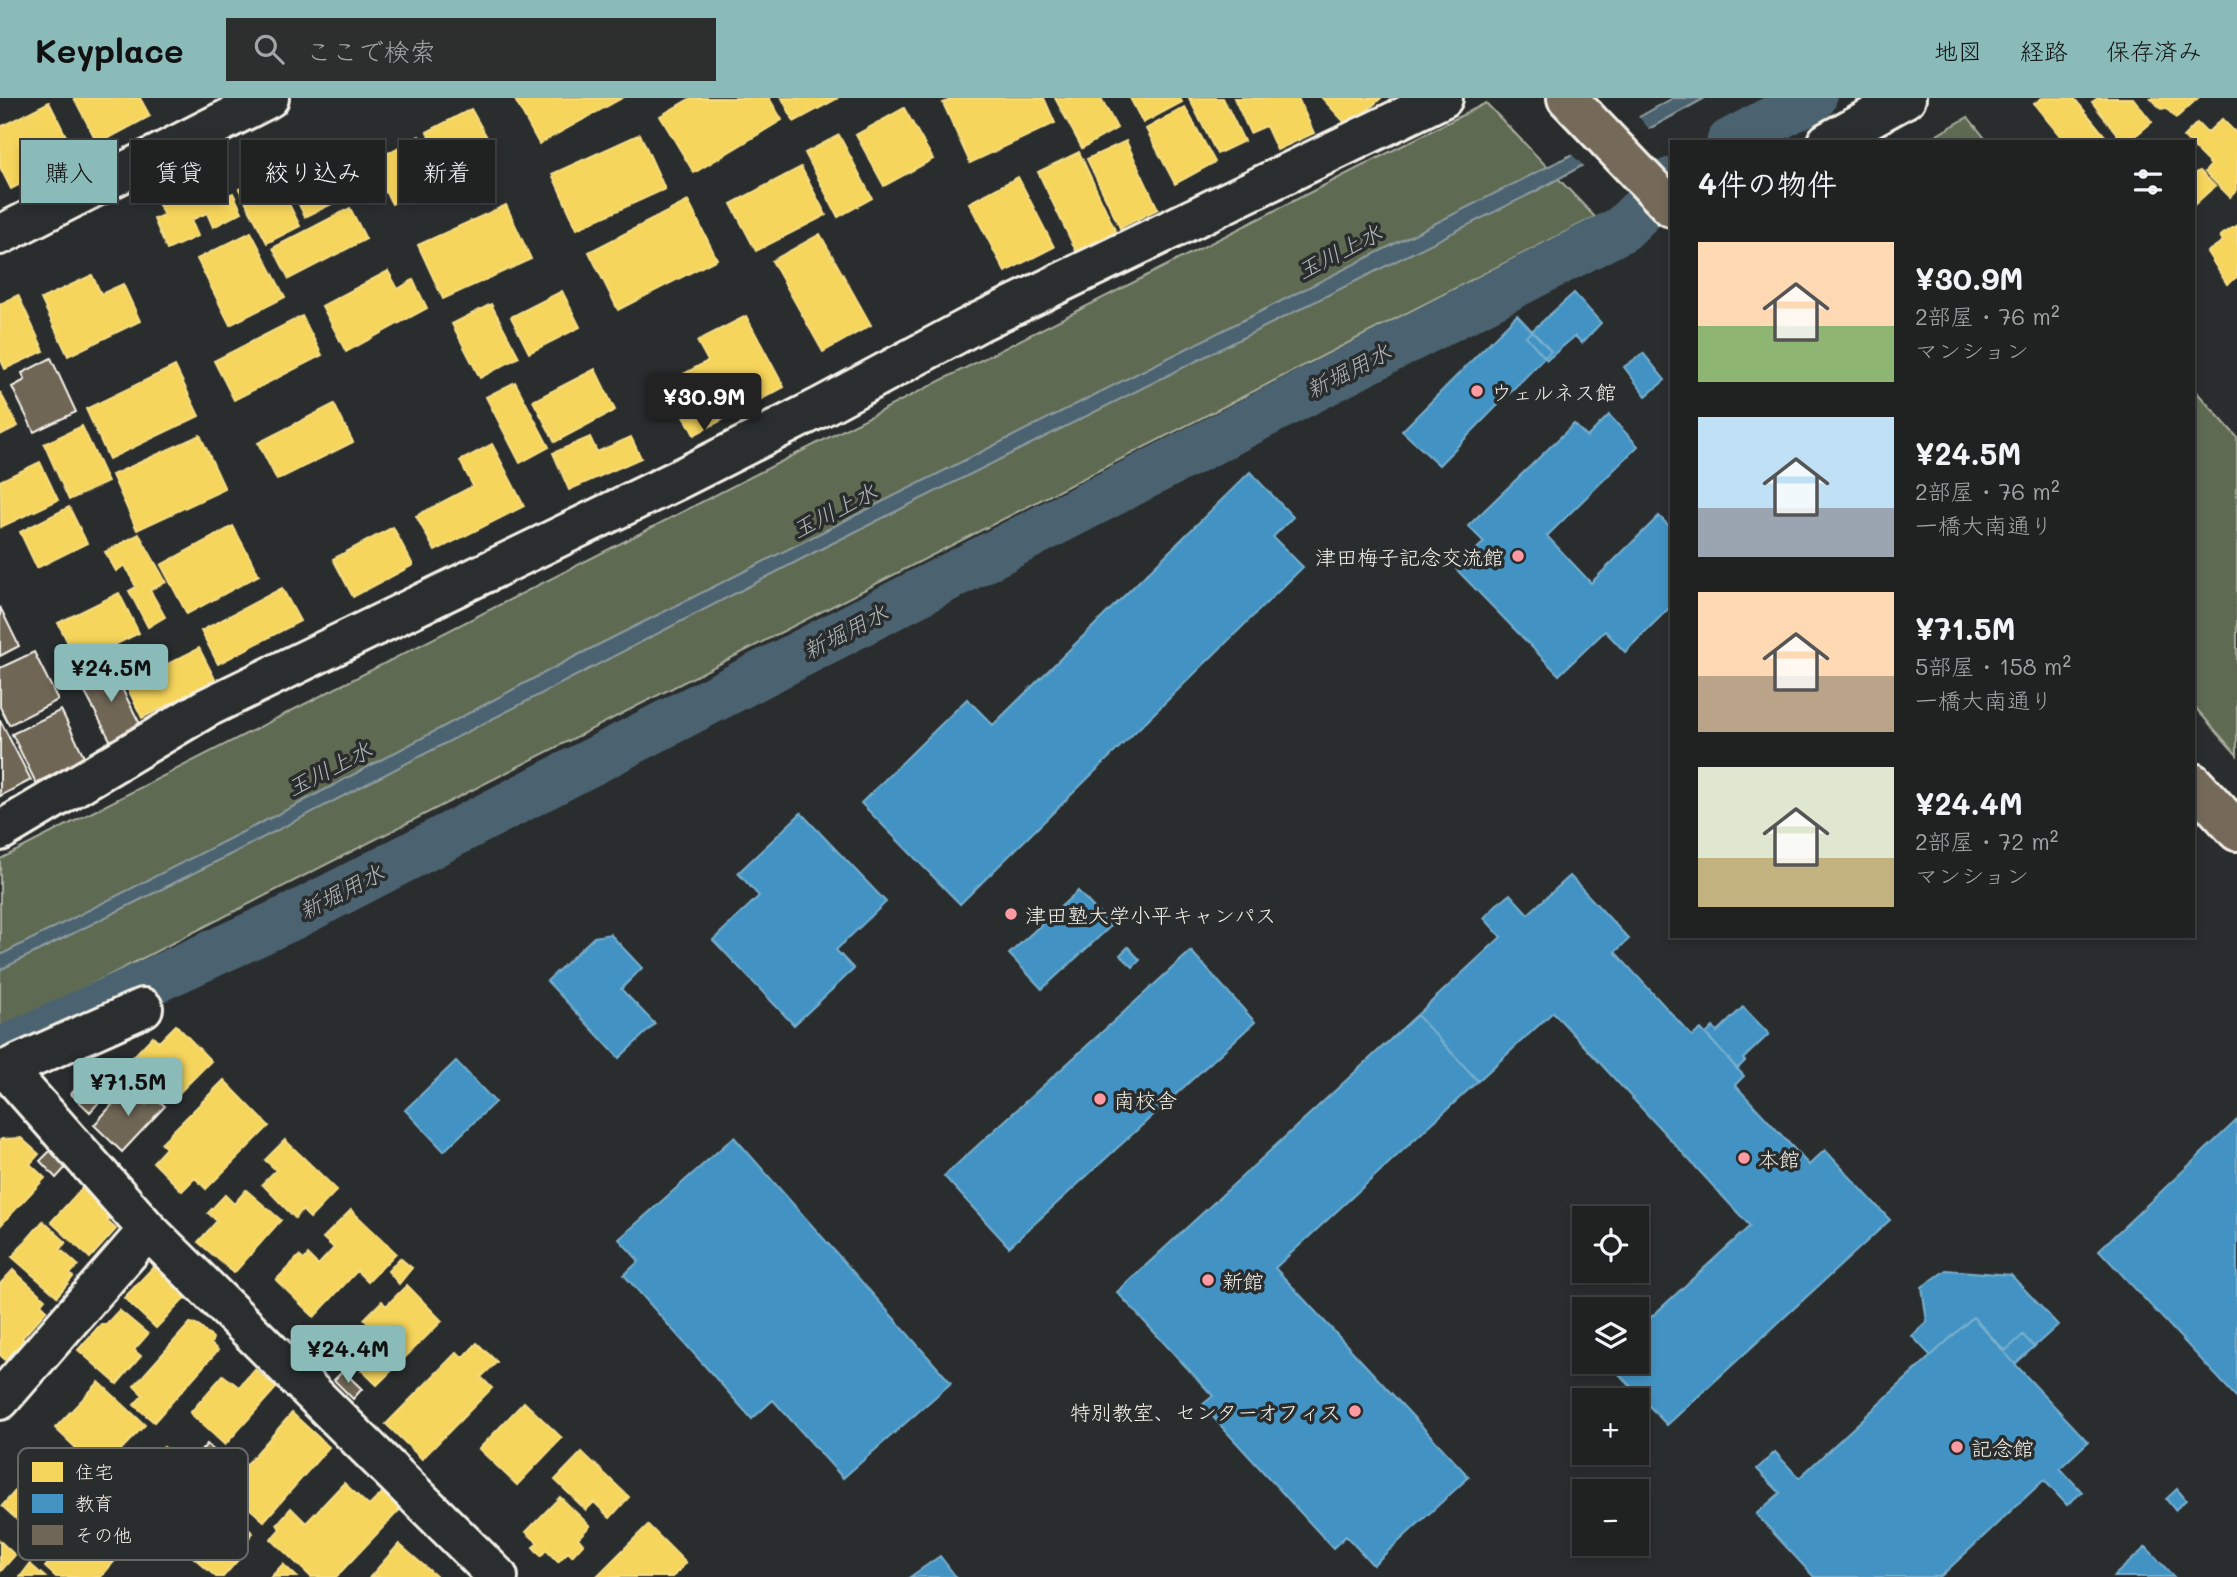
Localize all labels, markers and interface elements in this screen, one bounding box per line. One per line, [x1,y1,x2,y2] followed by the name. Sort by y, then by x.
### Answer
[226,18,716,81] search box
[35,28,184,71] text: Keyplace
[250,30,288,68] icon: search
[306,34,436,68] text: ここで検索
[1934,35,1982,66] text: 地図
[2020,35,2068,66] text: 経路
[2106,35,2202,66] text: 保存済み
[21,140,117,203] chip: 購入
[131,140,227,203] chip: 賃貸
[241,140,385,203] chip: 絞り込み
[399,140,495,203] chip: 新着
[1698,163,1837,203] text: 4件の物件
[2129,163,2167,201] icon: filters
[1291,217,1387,285] water label: 玉川上水
[1915,258,2023,298] text: ¥30.9M
[1754,270,1838,354] icon: home
[1915,301,2060,331] text: 2部屋 · 76 m²
[1915,335,2029,365] text: マンション
[1300,336,1396,404] water label: 新堀用水
[647,374,761,433] pin: ¥30.9M
[1491,378,1617,405] place label: ウェルネス館
[662,381,746,411] text: ¥30.9M
[1469,383,1485,399] marker: ウェルネス館
[1915,433,2021,473] text: ¥24.5M
[1754,445,1838,529] icon: home
[786,476,882,544] water label: 玉川上水
[1915,476,2060,506] text: 2部屋 · 76 m²
[1915,510,2053,540] text: 一橋大南通り
[1315,543,1504,570] place label: 津田梅子記念交流館
[1510,548,1526,564] marker: 津田梅子記念交流館
[797,597,893,665] water label: 新堀用水
[1915,608,2016,648] text: ¥71.5M
[1754,620,1838,704] icon: home
[54,644,168,704] pin: ¥24.5M
[1915,651,2071,681] text: 5部屋 · 158 m²
[70,652,152,682] text: ¥24.5M
[1915,685,2053,715] text: 一橋大南通り
[281,734,377,802] water label: 玉川上水
[1915,783,2023,823] text: ¥24.4M
[1754,795,1838,879] icon: home
[1915,826,2059,856] text: 2部屋 · 72 m²
[293,857,389,925] water label: 新堀用水
[1915,860,2029,890] text: マンション
[1025,901,1276,928] place label: 津田塾大学小平キャンパス
[1003,906,1019,922] marker: 津田塾大学小平キャンパス
[71,1058,185,1118] pin: ¥71.5M
[89,1066,167,1096] text: ¥71.5M
[1114,1086,1177,1113] place label: 南校舎
[1092,1091,1108,1107] marker: 南校舎
[1758,1145,1800,1172] place label: 本館
[1736,1150,1752,1166] marker: 本館
[1572,1206,1649,1556] map controls
[1572,1206,1649,1283] button: locate
[1222,1267,1264,1294] place label: 新館
[1200,1272,1216,1288] marker: 新館
[1572,1297,1649,1374] button: layers
[291,1326,405,1385] pin: ¥24.4M
[307,1333,389,1363] text: ¥24.4M
[1572,1388,1649,1465] button: +
[1070,1398,1341,1425] place label: 特別教室、センターオフィス
[1347,1403,1363,1419] marker: 特別教室、センターオフィス
[1971,1434,2034,1461] place label: 記念館
[1949,1439,1965,1455] marker: 記念館
[18,1448,248,1560] legend
[75,1459,113,1484] text: 住宅
[1572,1479,1649,1556] button: −
[75,1490,113,1515] text: 教育
[75,1522,132,1547] text: その他

